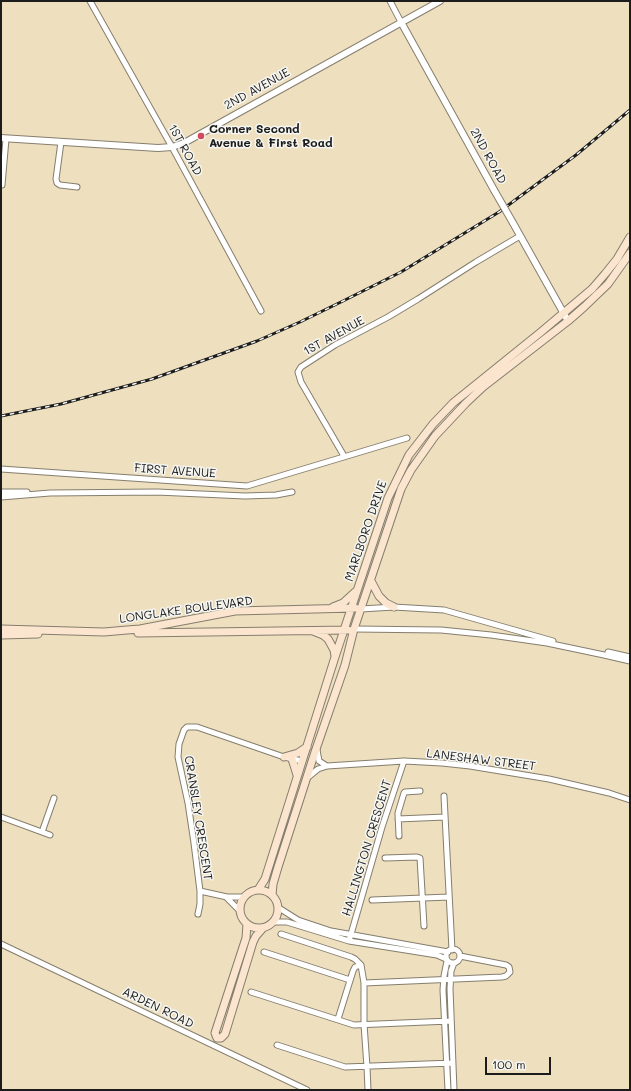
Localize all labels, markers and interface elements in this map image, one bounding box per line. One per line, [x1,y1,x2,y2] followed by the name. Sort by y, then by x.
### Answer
[222,65,292,113] street label: 2ND AVENUE
[165,122,205,178] street label: 1ST ROAD
[209,122,333,150] place label: Corner Second Avenue & First Road
[467,126,509,186] street label: 2ND ROAD
[196,131,206,141] marker: Corner Second Avenue & First Road
[301,313,367,359] street label: 1ST AVENUE
[134,461,216,481] street label: FIRST AVENUE
[342,479,390,583] street label: MARLBORO DRIVE
[118,594,254,626] street label: LONGLAKE BOULEVARD
[426,746,536,774] street label: LANESHAW STREET
[181,755,215,881] street label: CRANSLEY CRESCENT
[339,778,395,918] street label: HALLINGTON CRESCENT
[120,985,196,1031] street label: ARDEN ROAD
[487,1049,553,1075] scale bar
[492,1056,526,1072] text: 100 m

